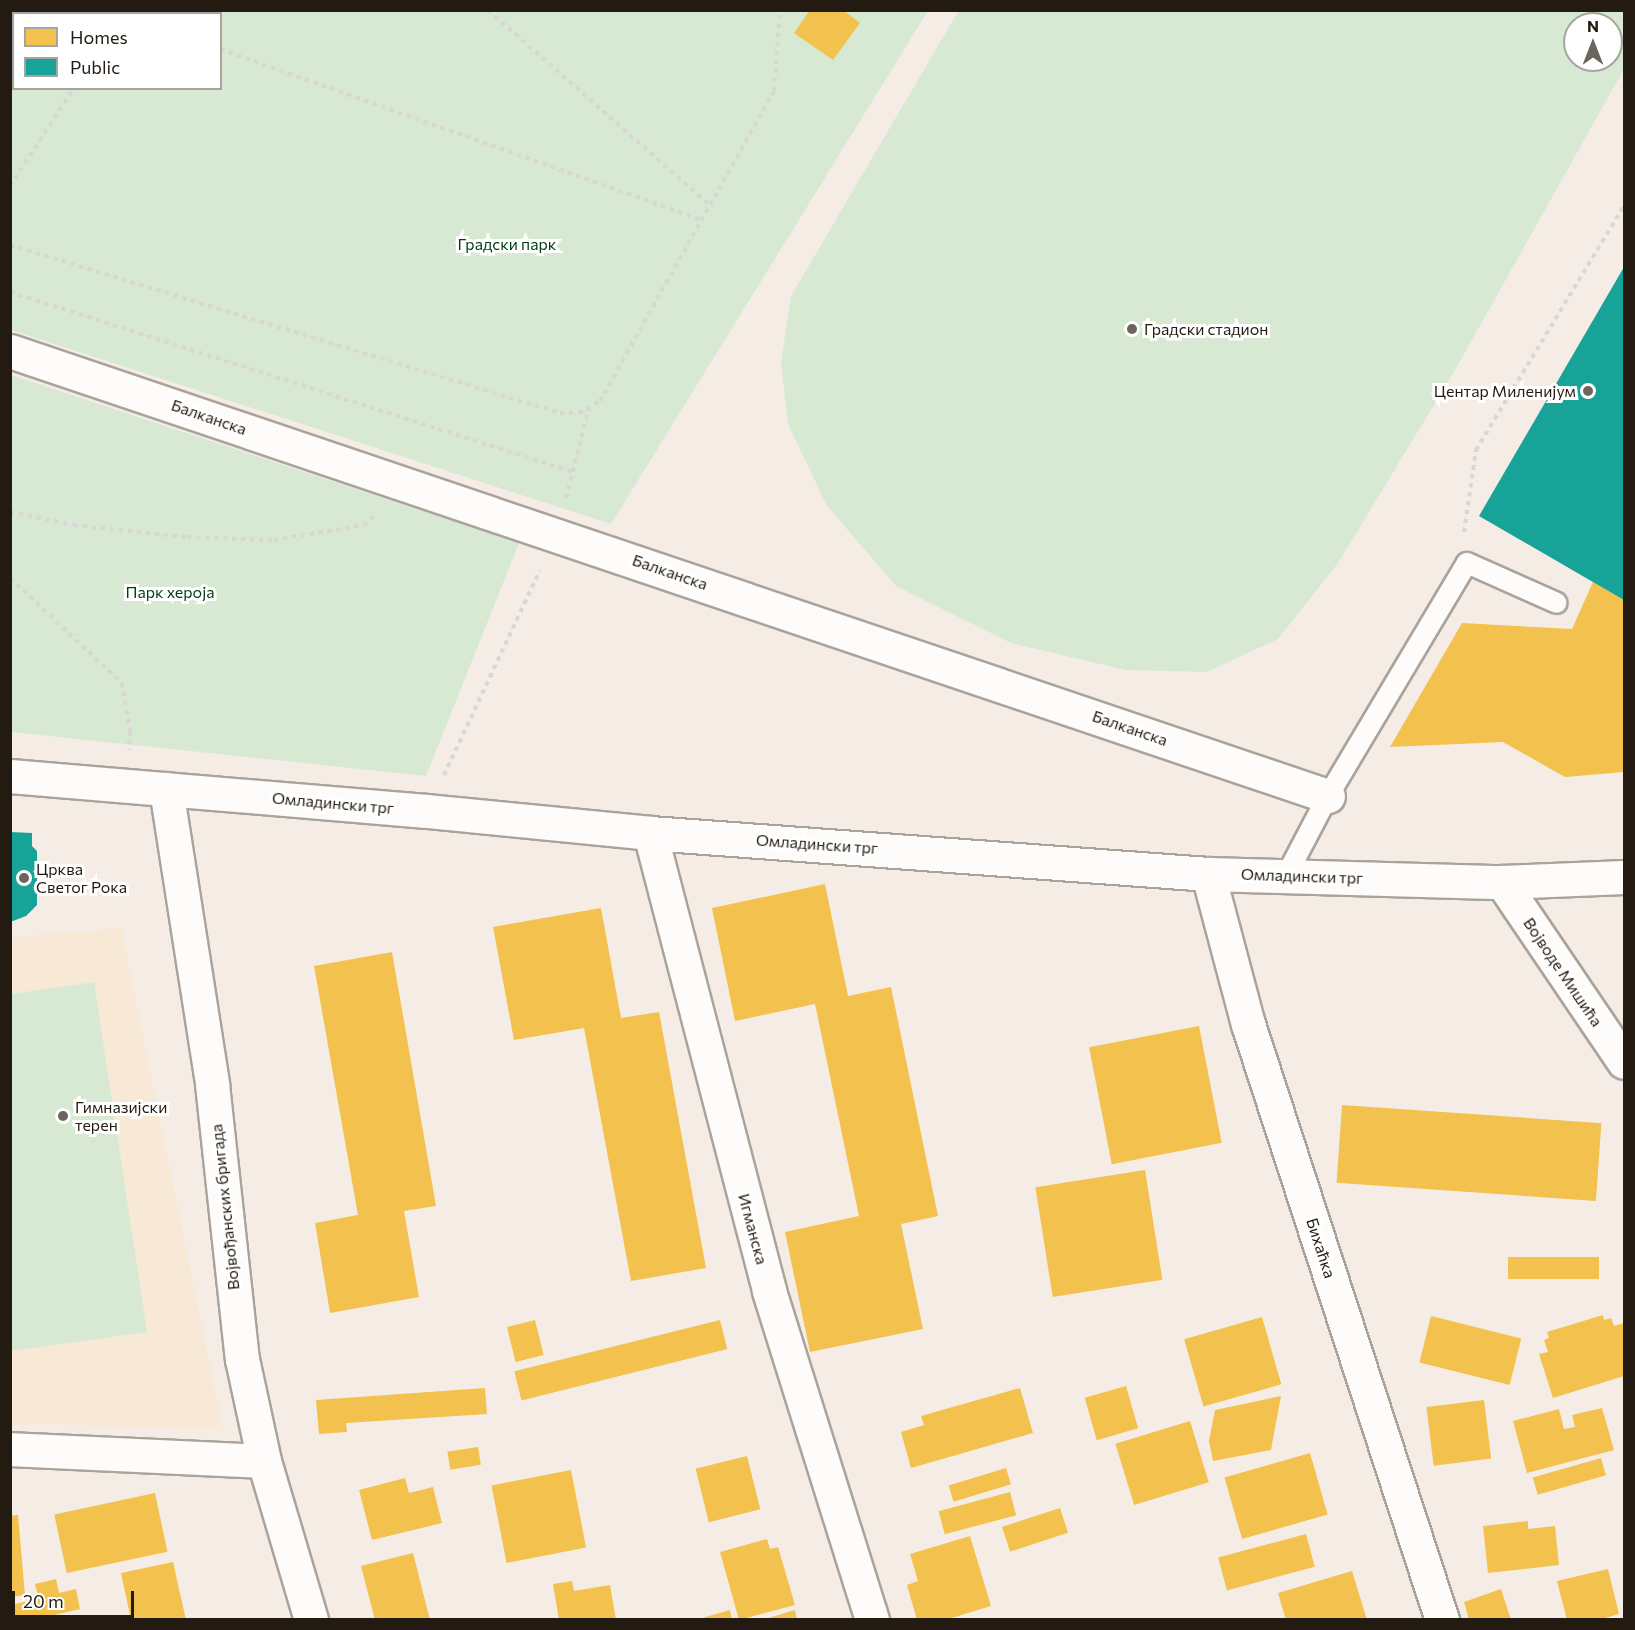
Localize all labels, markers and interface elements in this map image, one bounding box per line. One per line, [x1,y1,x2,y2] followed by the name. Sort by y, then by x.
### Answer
[12,12,222,90] legend
[1563,12,1623,72] north arrow
[1587,16,1599,35] text: N
[70,26,128,48] text: Homes
[70,56,120,78] text: Public
[458,234,556,254] park label: Градски парк
[1144,319,1268,339] place label: Градски стадион
[1125,322,1139,336] marker: Градски стадион
[1434,381,1576,401] place label: Центар Миленијум
[1581,384,1595,398] marker: Центар Миленијум
[169,395,249,439] street label: Балканска
[630,550,710,594] street label: Балканска
[125,582,215,602] park label: Парк хероја
[1090,706,1170,750] street label: Балканска
[271,788,395,818] street label: Омладински трг
[755,830,879,858] street label: Омладински трг
[36,859,127,897] place label: Црква Светог Рока
[1241,864,1363,888] street label: Омладински трг
[17,871,31,885] marker: Црква Светог Рока
[1519,914,1607,1030] street label: Војводе Мишића
[75,1097,167,1135] place label: Гимназијски терен
[56,1109,70,1123] marker: Гимназијски терен
[207,1123,243,1291] street label: Војвођанских бригада
[734,1191,772,1267] street label: Игманска
[1302,1216,1340,1280] street label: Бихаћка
[15,1579,136,1617] scale bar
[23,1590,64,1612] text: 20 m

